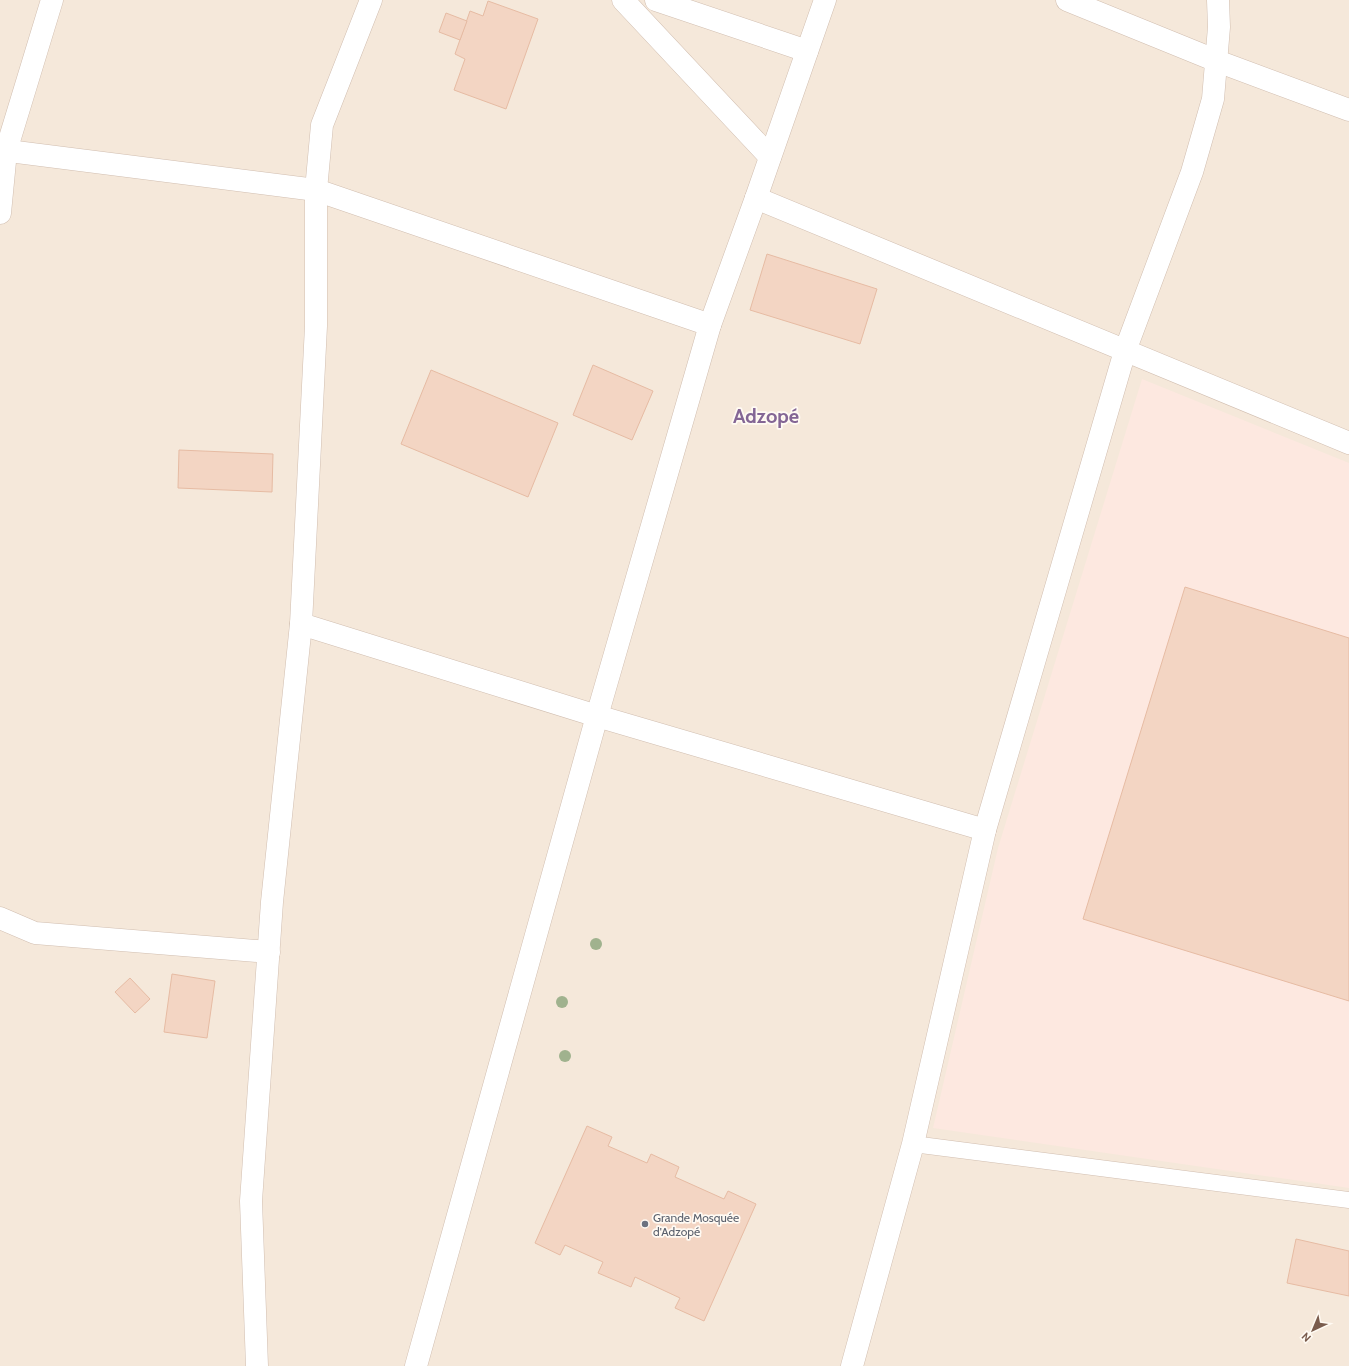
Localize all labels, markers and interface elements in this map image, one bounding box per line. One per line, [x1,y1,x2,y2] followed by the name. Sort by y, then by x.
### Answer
[733,404,799,428] district label: Adzopé
[653,1210,739,1239] place label: Grande Mosquée d'Adzopé
[640,1219,650,1229] marker: Grande Mosquée d'Adzopé
[1293,1310,1333,1350] north arrow
[1298,1329,1314,1345] text: N

